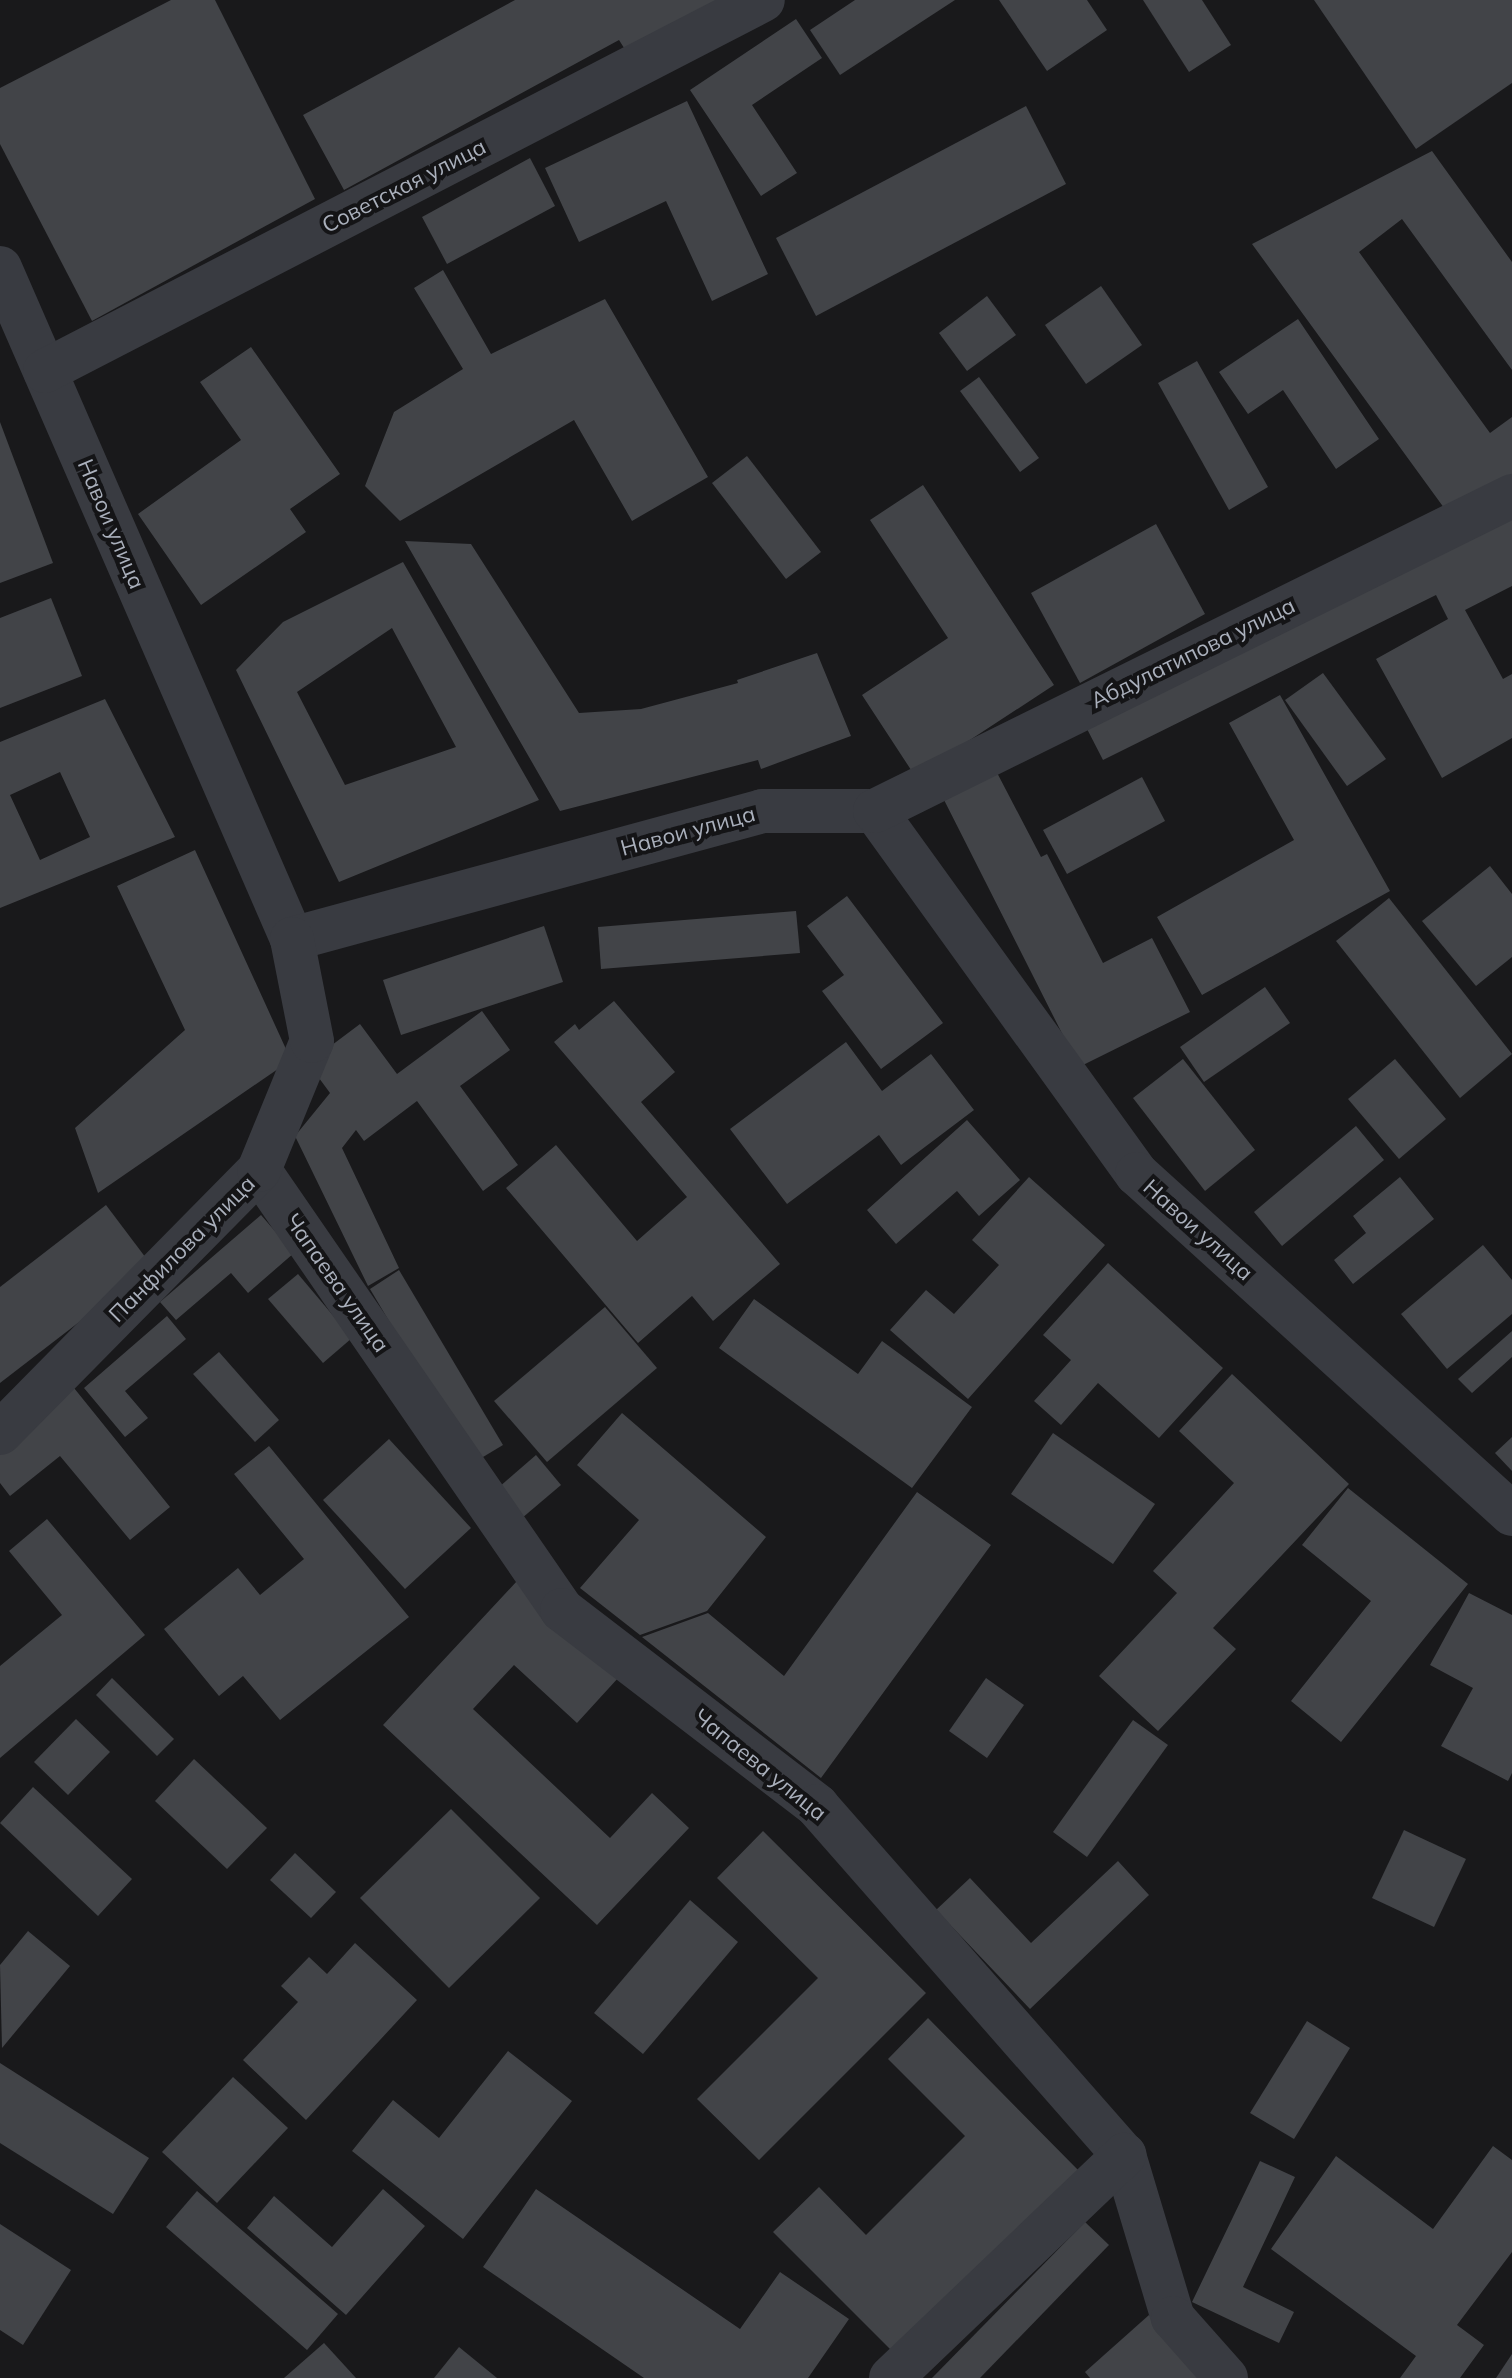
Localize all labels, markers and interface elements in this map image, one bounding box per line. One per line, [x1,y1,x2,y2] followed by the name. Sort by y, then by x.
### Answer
[318,133,490,239] street label: Советская улица
[72,455,150,593] street label: Навои улица
[1087,592,1299,714] street label: Абдулатипова улица
[618,800,758,862] street label: Навои улица
[103,1170,261,1328] street label: Панфилова улица
[1138,1174,1258,1286] street label: Навои улица
[279,1209,395,1357] street label: Чапаева улица
[688,1703,832,1827] street label: Чапаева улица

